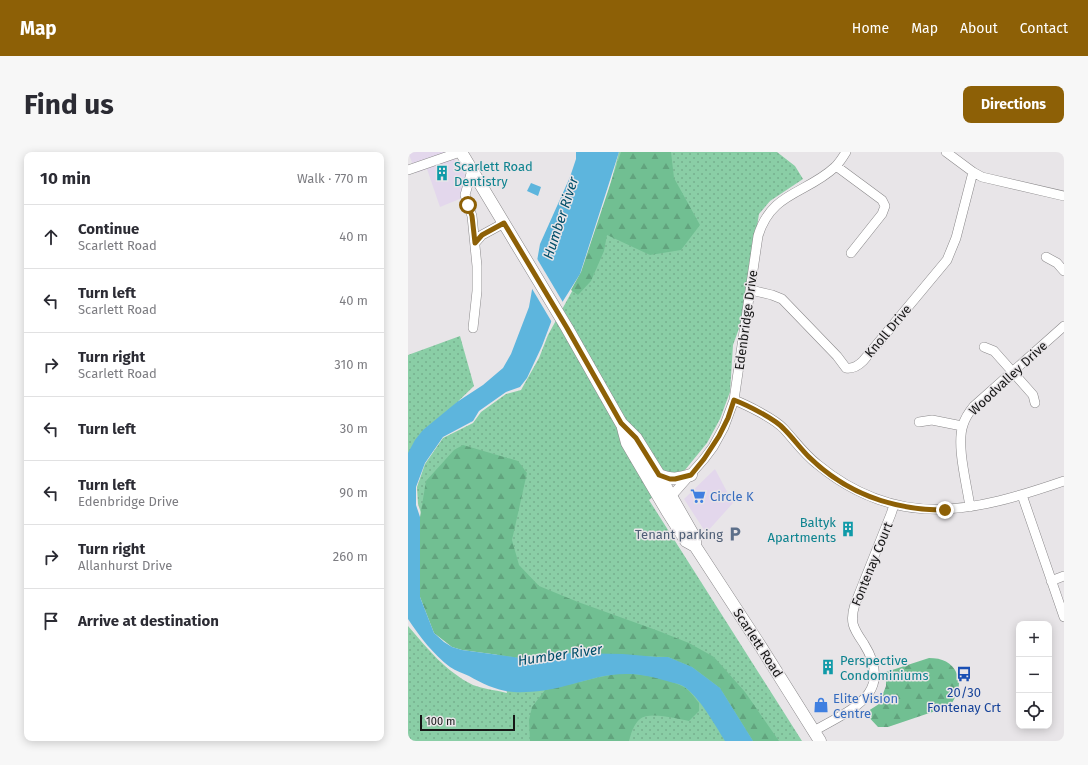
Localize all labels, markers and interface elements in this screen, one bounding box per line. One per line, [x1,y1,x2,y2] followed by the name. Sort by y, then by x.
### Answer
[20,17,57,40] text: Map
[852,20,889,37] text: Home
[911,20,938,37] text: Map
[960,20,998,37] text: About
[1020,20,1068,37] text: Contact
[963,86,1064,123] button: Directions
[24,88,114,121] text: Find us
[454,159,533,189] place label: Scarlett Road Dentistry
[433,164,451,182] building icon: Scarlett Road Dentistry
[40,168,91,189] text: 10 min
[297,171,368,186] text: Walk · 770 m
[540,174,582,261] water label: Humber River
[459,196,477,214] route start
[78,220,139,238] text: Continue
[40,226,62,248] icon: ahead
[339,229,368,244] text: 40 m
[78,238,157,253] text: Scarlett Road
[732,269,760,371] street label: Edenbridge Drive
[78,284,136,302] text: Turn left
[40,290,62,312] icon: left
[339,293,368,308] text: 40 m
[78,302,157,317] text: Scarlett Road
[862,302,914,360] street label: Knoll Drive
[966,338,1050,418] street label: Woodvalley Drive
[78,348,145,366] text: Turn right
[40,354,62,376] icon: right
[334,357,368,372] text: 310 m
[78,366,157,381] text: Scarlett Road
[40,418,62,440] icon: left
[78,420,136,438] text: Turn left
[340,421,368,436] text: 30 m
[78,476,136,494] text: Turn left
[40,482,62,504] icon: left
[339,485,368,500] text: 90 m
[689,487,707,505] supermarket icon: Circle K
[710,489,754,504] place label: Circle K
[78,494,179,509] text: Edenbridge Drive
[936,501,954,519] route end
[768,515,836,545] place label: Baltyk Apartments
[839,520,857,538] building icon: Baltyk Apartments
[848,520,896,608] street label: Fontenay Court
[726,525,744,543] parking icon: Tenant parking
[635,527,723,542] place label: Tenant parking
[78,540,145,558] text: Turn right
[40,546,62,568] icon: right
[333,549,368,564] text: 260 m
[78,558,172,573] text: Allanhurst Drive
[730,606,786,680] street label: Scarlett Road
[40,610,62,632] icon: arrive
[78,612,219,630] text: Arrive at destination
[1016,621,1052,729] map controls
[1016,621,1052,657] button: +
[517,641,604,669] water label: Humber River
[840,653,928,683] place label: Perspective Condominiums
[1016,657,1052,693] button: −
[819,658,837,676] building icon: Perspective Condominiums
[955,665,973,683] bus stop icon: 20/30 Fontenay Crt
[927,685,1001,715] place label: 20/30 Fontenay Crt
[833,691,898,721] place label: Elite Vision Centre
[1016,693,1052,729] button: locate
[812,696,830,714] shop icon: Elite Vision Centre
[420,713,515,732] scale bar
[426,715,455,728] text: 100 m

